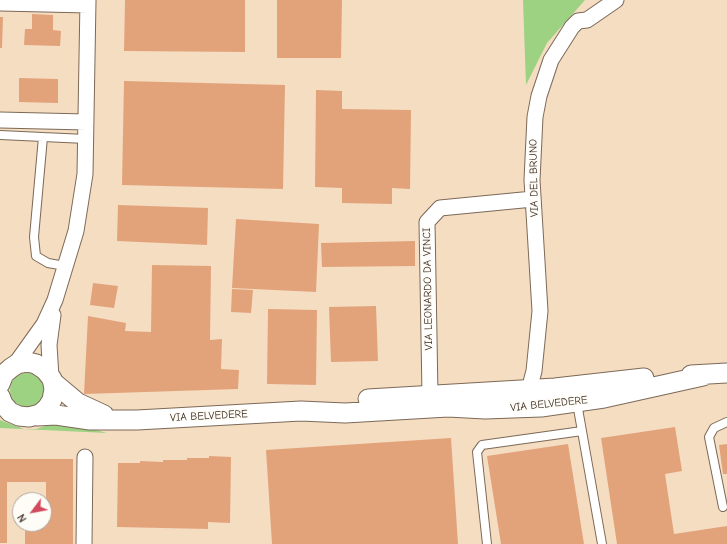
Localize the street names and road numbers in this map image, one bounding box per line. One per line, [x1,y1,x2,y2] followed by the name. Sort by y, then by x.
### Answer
[527,139,541,217] street label: VIA DEL BRUNO
[420,228,436,350] street label: VIA LEONARDO DA VINCI
[510,393,588,415] street label: VIA BELVEDERE
[170,407,248,425] street label: VIA BELVEDERE

